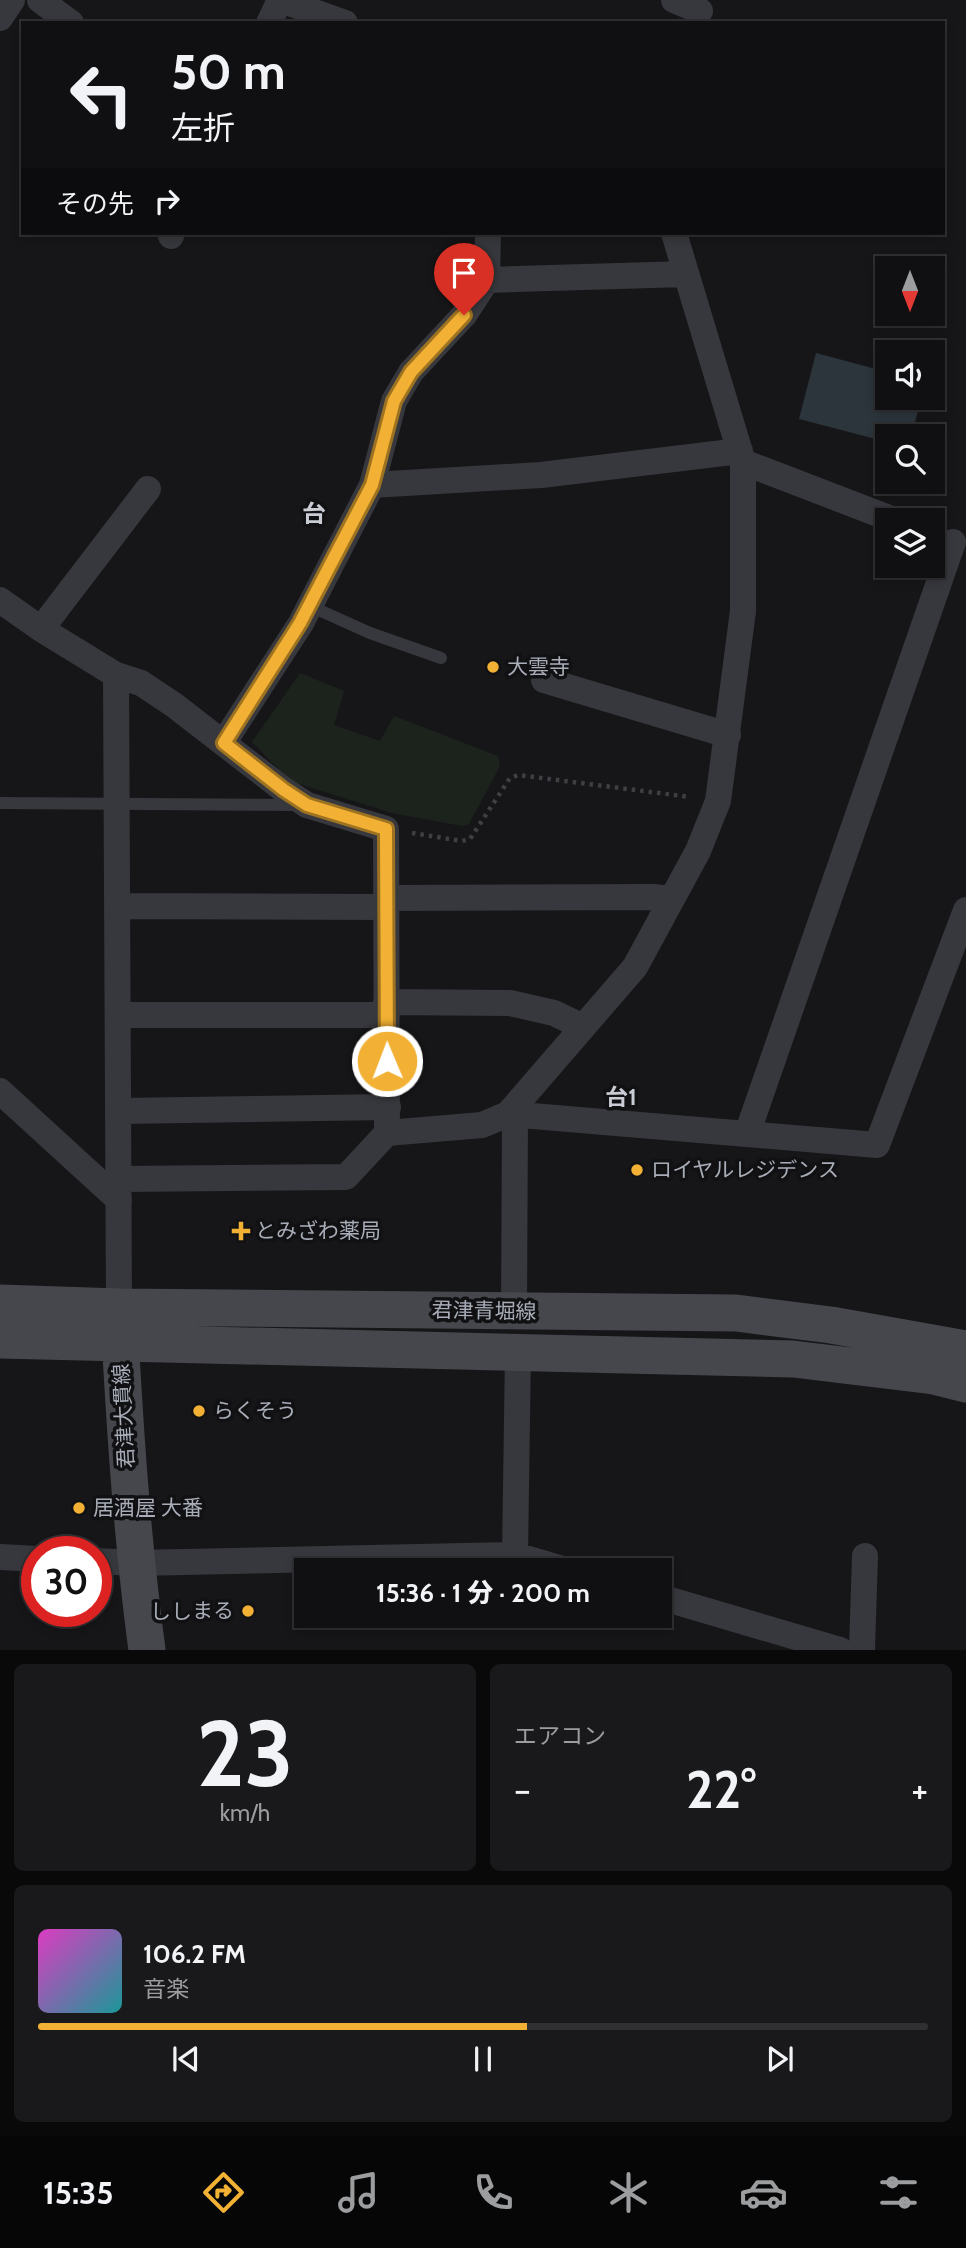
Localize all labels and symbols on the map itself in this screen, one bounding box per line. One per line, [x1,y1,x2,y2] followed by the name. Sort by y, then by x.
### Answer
[434,243,494,315] pin
[875,256,945,326] north arrow
[302,499,326,528] district label: 台
[507,654,570,679] place label: 大雲寺
[485,659,501,675] marker: 大雲寺
[350,1024,424,1098] position arrow
[605,1083,637,1111] district label: 台1
[651,1157,839,1182] place label: ロイヤルレジデンス
[629,1162,645,1178] marker: ロイヤルレジデンス
[255,1218,381,1243] place label: とみざわ薬局
[233,1223,249,1239] marker: とみざわ薬局
[431,1297,537,1324] street label: 君津青堀線
[108,1363,139,1469] street label: 君津大貫線
[213,1398,297,1423] place label: らくそう
[191,1403,207,1419] marker: らくそう
[93,1495,203,1520] place label: 居酒屋 大番
[71,1500,87,1516] marker: 居酒屋 大番
[21,1536,112,1627] speed limit sign: 30
[150,1598,234,1623] place label: ししまる
[240,1603,256,1619] marker: ししまる

